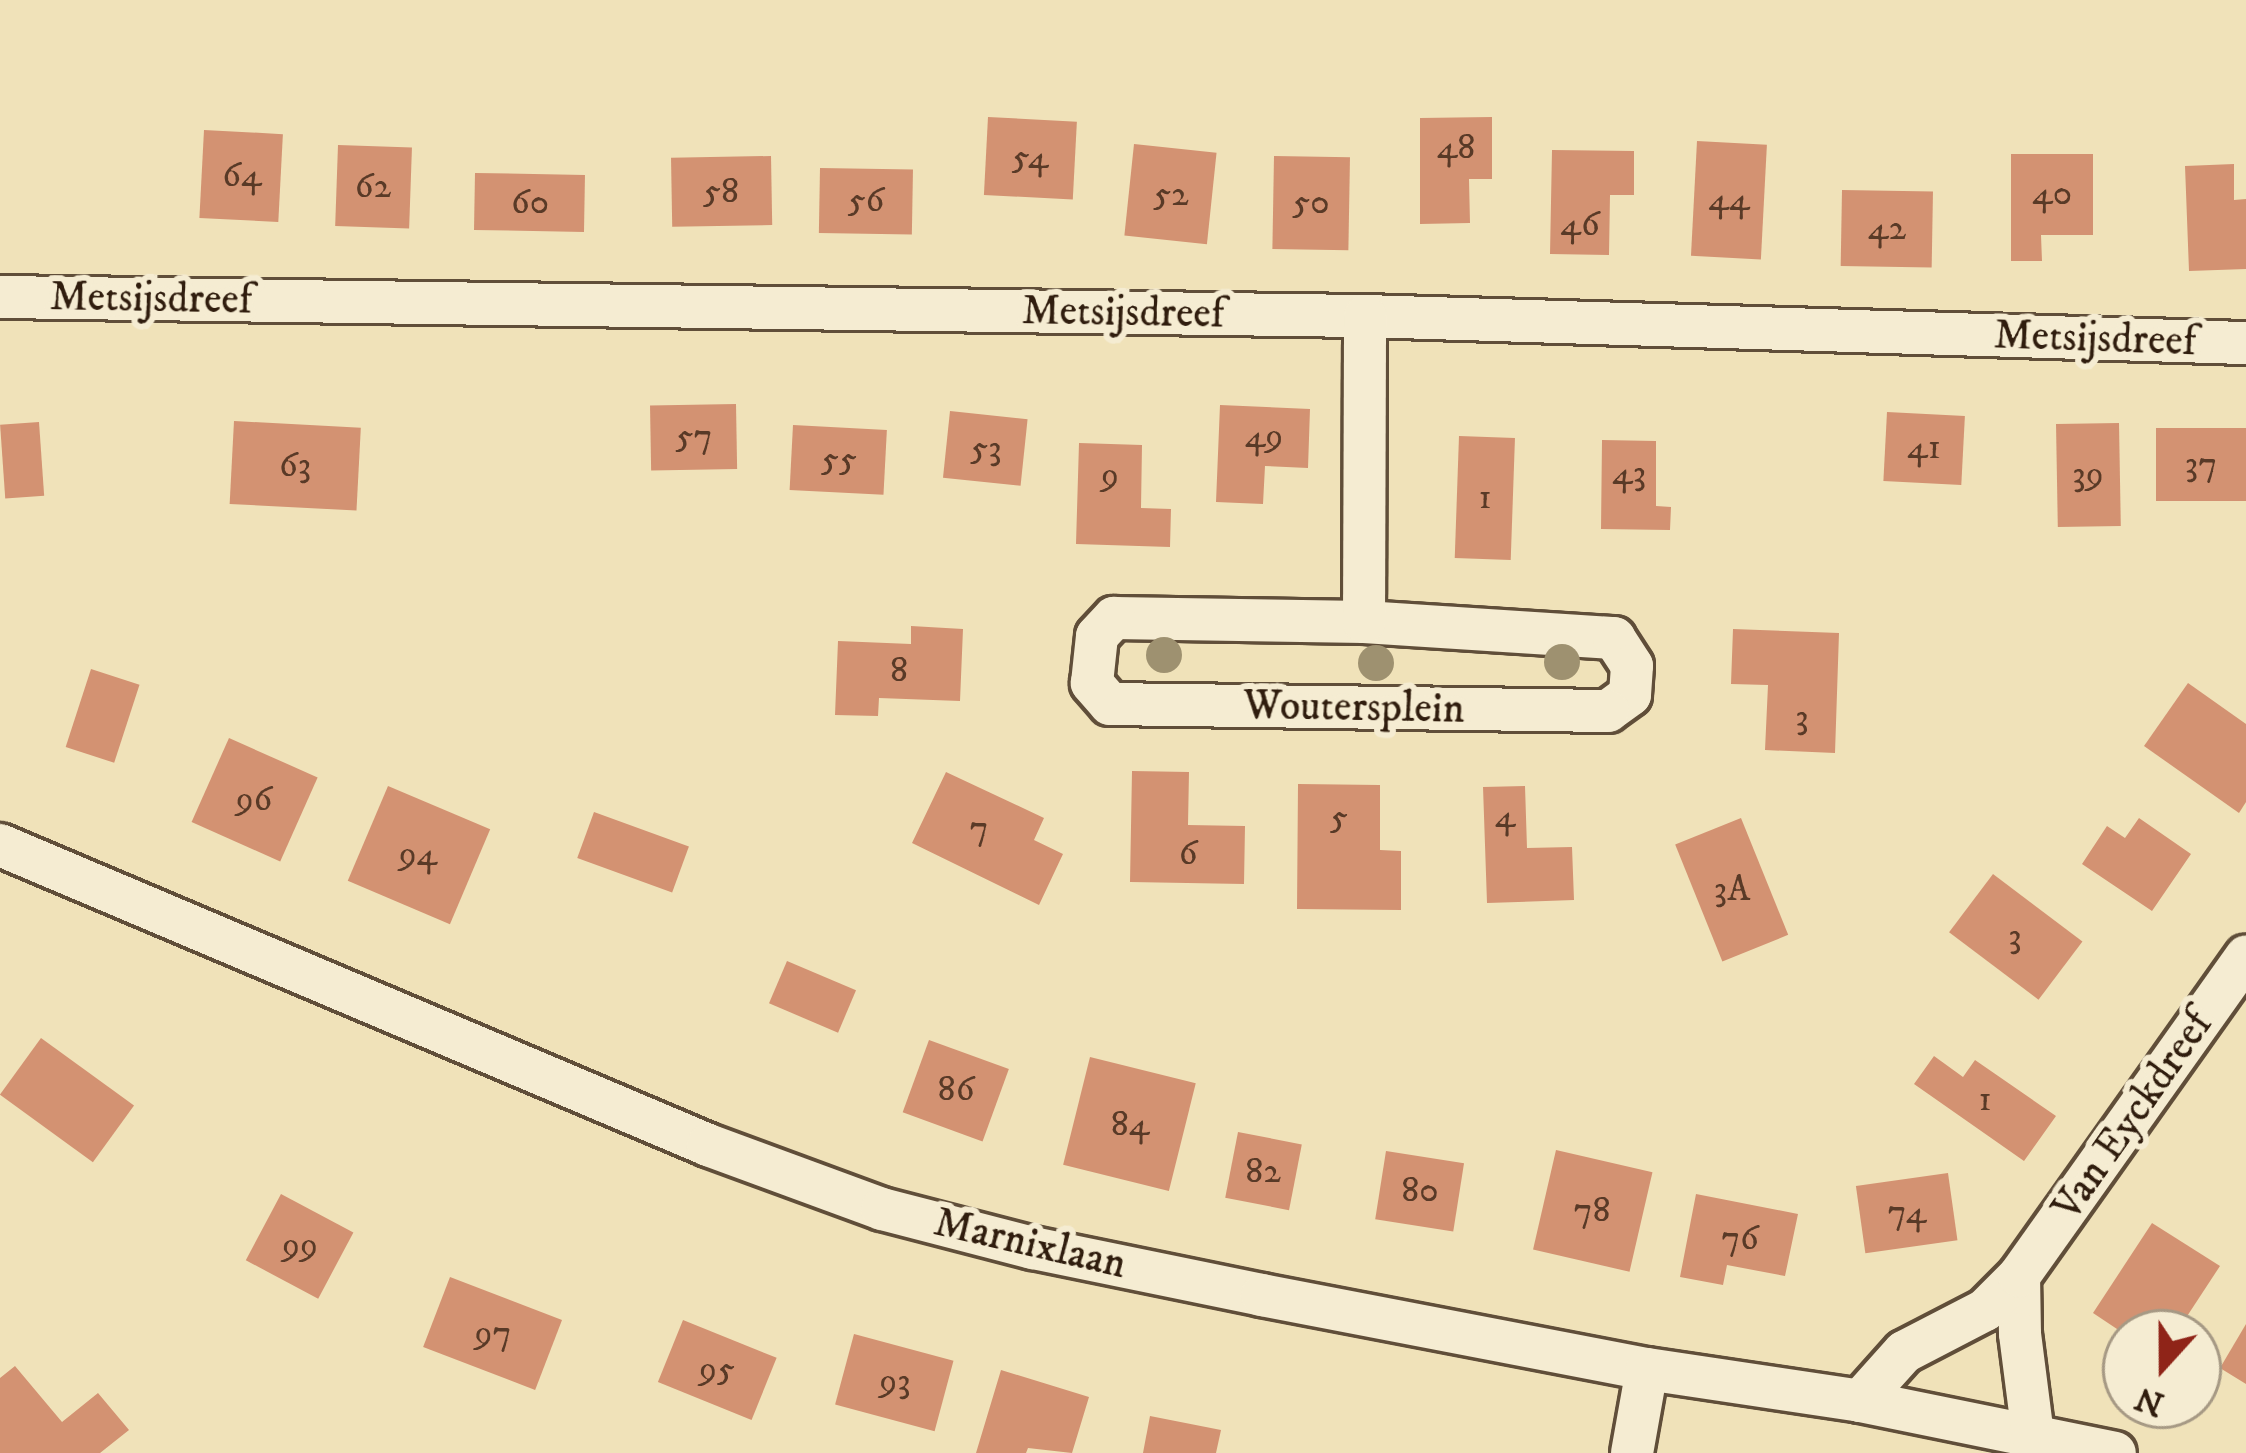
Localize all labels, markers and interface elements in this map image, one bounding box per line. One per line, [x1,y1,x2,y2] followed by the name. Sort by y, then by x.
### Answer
[1437,126,1475,170] house number: 48
[1012,136,1048,180] house number: 54
[222,154,262,198] house number: 64
[355,165,391,209] house number: 62
[703,170,739,214] house number: 58
[2032,172,2072,216] house number: 40
[1153,173,1189,217] house number: 52
[1708,178,1750,222] house number: 44
[848,179,884,223] house number: 56
[511,181,549,225] house number: 60
[1292,181,1330,225] house number: 50
[1560,203,1600,247] house number: 46
[1868,207,1906,251] house number: 42
[49,272,253,326] street label: Metsijsdreef
[1021,286,1225,340] street label: Metsijsdreef
[1993,310,2197,368] street label: Metsijsdreef
[676,415,712,459] house number: 57
[1245,415,1283,459] house number: 49
[1907,426,1941,470] house number: 41
[970,427,1002,471] house number: 53
[821,438,857,482] house number: 55
[2185,443,2217,487] house number: 37
[279,444,311,488] house number: 63
[1612,452,1646,496] house number: 43
[2072,453,2104,497] house number: 39
[1101,454,1119,498] house number: 9
[1478,476,1492,520] house number: 1
[890,649,908,693] house number: 8
[1243,681,1465,735] street label: Woutersplein
[1795,696,1809,740] house number: 3
[236,778,272,822] house number: 96
[1495,795,1515,839] house number: 4
[1330,796,1348,840] house number: 5
[970,807,988,851] house number: 7
[1179,832,1197,876] house number: 6
[399,833,437,877] house number: 94
[1714,868,1750,912] house number: 3A
[2008,915,2022,959] house number: 3
[2042,1001,2224,1231] street label: Van Eyckdreef
[938,1068,974,1112] house number: 86
[1978,1078,1992,1122] house number: 1
[1111,1103,1149,1147] house number: 84
[1245,1150,1281,1194] house number: 82
[1401,1169,1439,1213] house number: 80
[1574,1189,1610,1233] house number: 78
[1887,1191,1927,1235] house number: 74
[929,1197,1131,1291] street label: Marnixlaan
[1721,1217,1759,1261] house number: 76
[282,1224,318,1268] house number: 99
[2102,1309,2222,1429] north arrow
[475,1312,511,1356] house number: 97
[699,1348,735,1392] house number: 95
[879,1360,911,1404] house number: 93
[2130,1376,2170,1424] text: N

